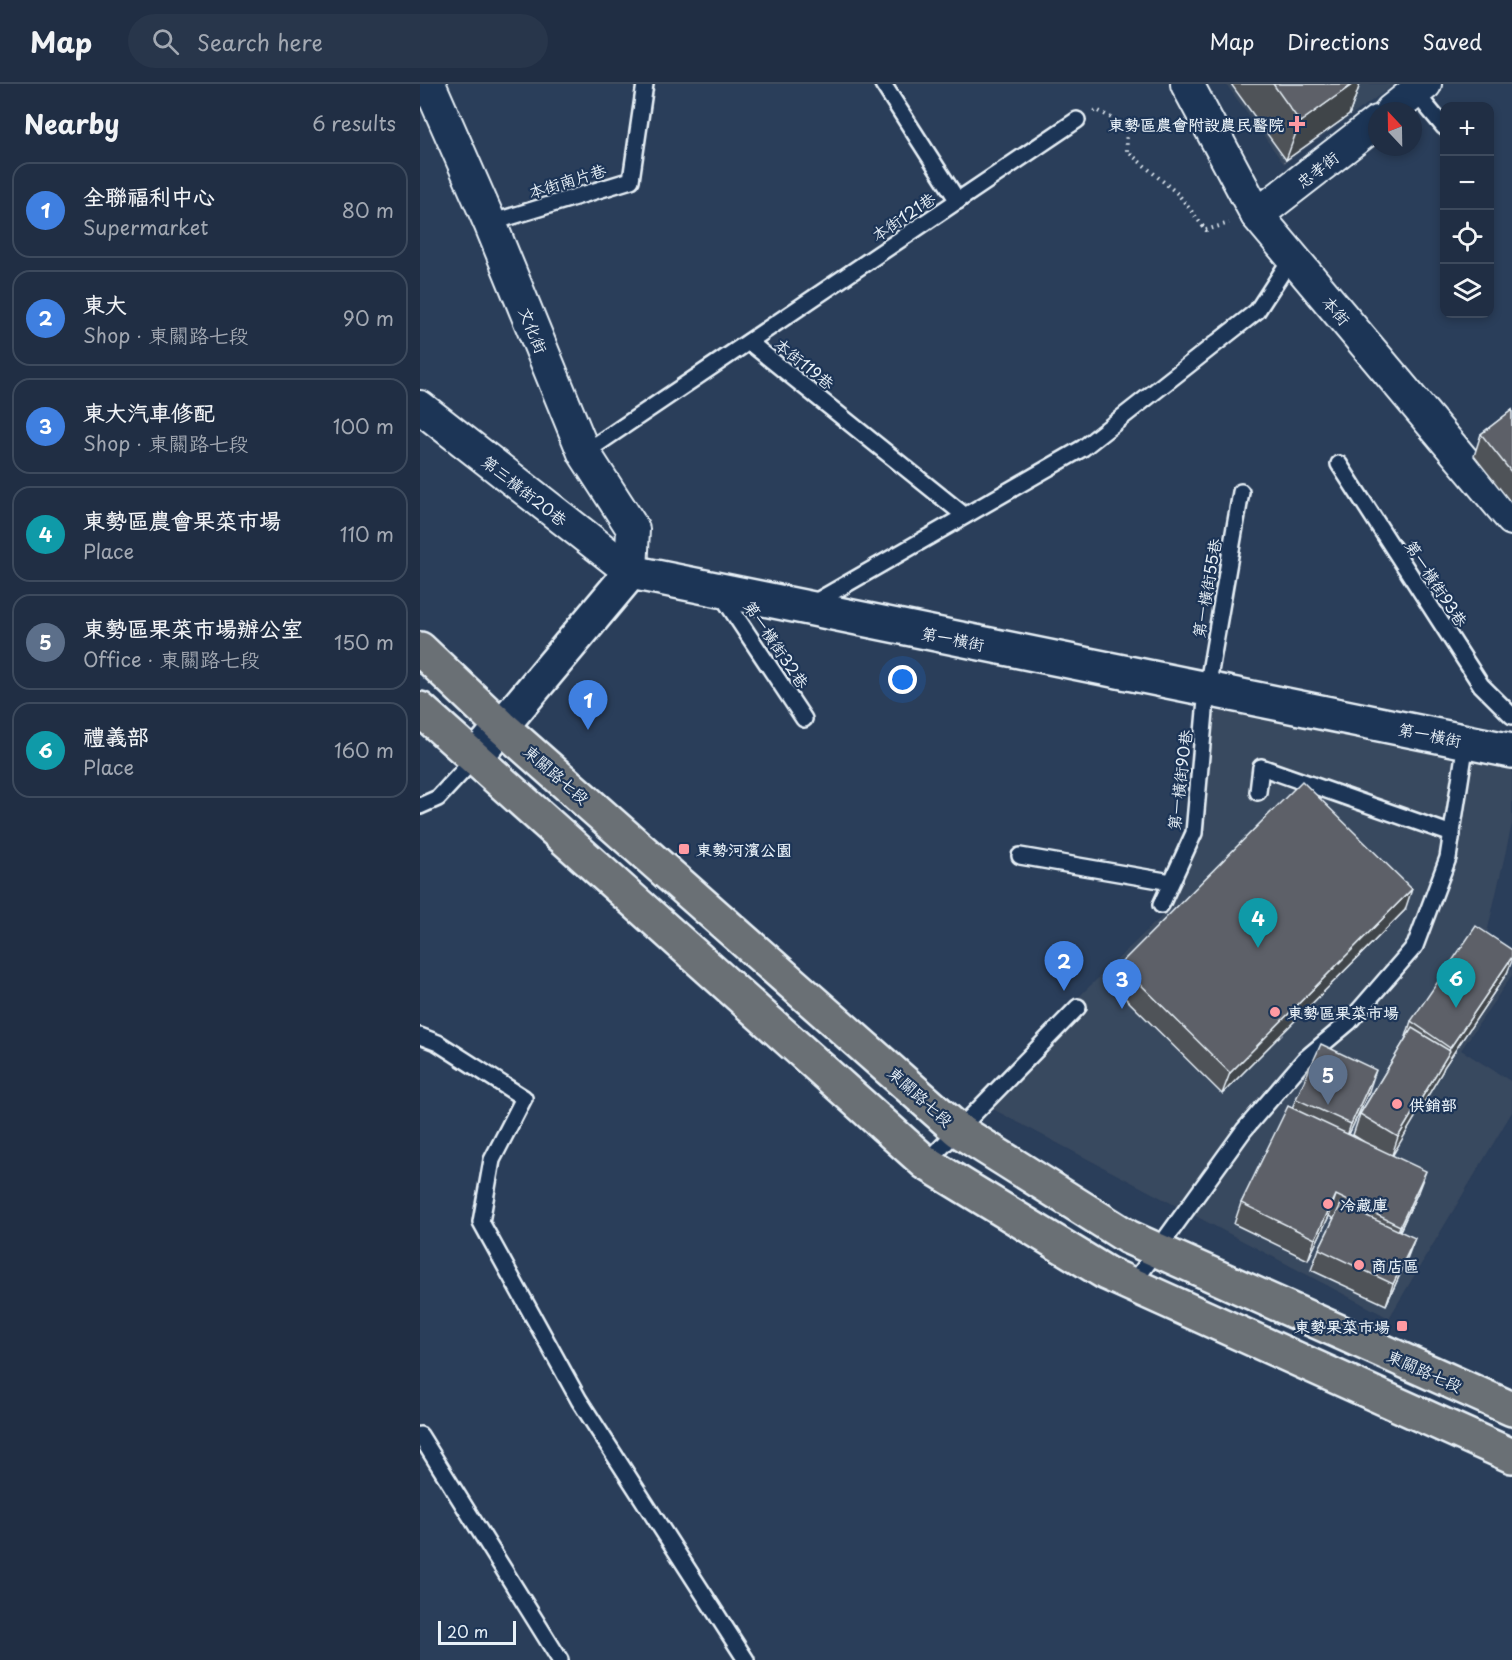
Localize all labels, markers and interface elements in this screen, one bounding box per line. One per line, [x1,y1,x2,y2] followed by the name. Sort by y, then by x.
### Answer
[128,14,548,68] search box
[30,20,92,63] text: Map
[149,25,182,58] icon: search
[197,25,323,58] text: Search here
[1209,25,1254,57] text: Map
[1287,25,1389,57] text: Directions
[1422,25,1482,57] text: Saved
[1368,102,1422,156] north arrow
[1440,102,1494,318] map controls
[1440,102,1494,156] button: +
[24,104,119,143] text: Nearby
[312,108,396,138] text: 6 results
[1108,112,1284,136] place label: 東勢區農會附設農民醫院
[1288,115,1306,133] marker: 東勢區農會附設農民醫院
[1291,145,1343,193] street label: 忠孝街
[1440,156,1494,210] button: −
[525,157,609,203] street label: 本街南片巷
[83,179,215,212] text: 全聯福利中心
[866,186,940,246] street label: 本街121巷
[41,195,50,225] text: 1
[342,195,394,225] text: 80 m
[1440,210,1494,264] button: locate
[83,212,209,242] text: Supermarket
[1440,264,1494,318] button: layers
[83,287,127,320] text: 東大
[1318,290,1356,330] street label: 本街
[38,303,53,333] text: 2
[343,303,394,333] text: 90 m
[514,303,554,357] street label: 文化街
[83,320,249,350] text: Shop · 東關路七段
[770,331,840,395] street label: 本街119巷
[83,395,215,428] text: 東大汽車修配
[39,411,52,441] text: 3
[333,411,394,441] text: 100 m
[83,428,249,458] text: Shop · 東關路七段
[477,449,573,531] street label: 第三橫街20巷
[83,503,281,536] text: 東勢區農會果菜市場
[39,519,52,549] text: 4
[340,519,394,549] text: 110 m
[1400,535,1474,631] street label: 第一橫街93巷
[83,536,134,566] text: Place
[1185,536,1227,640] street label: 第一橫街55巷
[739,595,815,693] street label: 第一橫街32巷
[83,611,303,644] text: 東勢區果菜市場辦公室
[919,620,987,656] street label: 第一橫街
[39,627,52,657] text: 5
[334,627,394,657] text: 150 m
[83,644,260,674] text: Office · 東關路七段
[888,665,917,694] your location
[568,680,608,730] pin: 1
[1396,716,1464,752] street label: 第一橫街
[83,719,149,752] text: 禮義部
[1161,728,1197,832] street label: 第一橫街90巷
[38,735,53,765] text: 6
[334,735,394,765] text: 160 m
[519,739,595,809] street label: 東關路七段
[83,752,134,782] text: Place
[696,837,792,861] place label: 東勢河濱公園
[677,842,691,856] marker: 東勢河濱公園
[1238,898,1278,948] pin: 4
[1044,942,1084,991] pin: 2
[1436,958,1476,1008] pin: 6
[1102,960,1142,1009] pin: 3
[1287,1000,1399,1024] place label: 東勢區果菜市場
[1268,1005,1282,1019] marker: 東勢區果菜市場
[1308,1056,1348,1105] pin: 5
[883,1060,959,1132] street label: 東關路七段
[1409,1092,1457,1116] place label: 供銷部
[1390,1097,1404,1111] marker: 供銷部
[1340,1192,1388,1216] place label: 冷藏庫
[1321,1197,1335,1211] marker: 冷藏庫
[1371,1253,1419,1277] place label: 商店區
[1352,1258,1366,1272] marker: 商店區
[1294,1314,1390,1338] place label: 東勢果菜市場
[1395,1319,1409,1333] marker: 東勢果菜市場
[1384,1343,1466,1397] street label: 東關路七段
[438,1618,516,1646] scale bar
[447,1619,488,1643] text: 20 m

